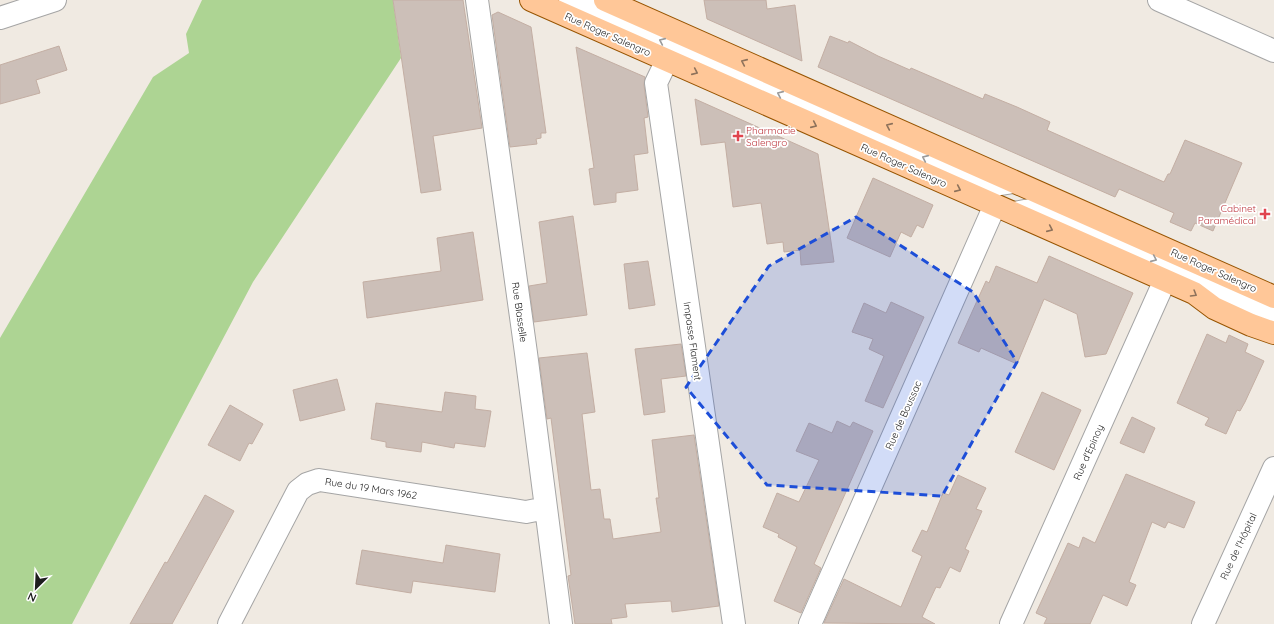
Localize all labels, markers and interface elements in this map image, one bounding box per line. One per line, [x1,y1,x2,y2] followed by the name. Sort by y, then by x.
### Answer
[563,10,653,59] street label: Rue Roger Salengro
[658,38,666,46] one-way arrow
[741,59,749,67] one-way arrow
[691,68,698,76] one-way arrow
[777,90,784,98] one-way arrow
[810,120,817,128] one-way arrow
[885,123,893,131] one-way arrow
[746,124,796,149] place label: Pharmacie Salengro
[733,131,743,141] marker: Pharmacie Salengro
[859,141,949,190] street label: Rue Roger Salengro
[922,154,929,162] one-way arrow
[954,184,962,192] one-way arrow
[1198,202,1257,227] place label: Cabinet Paramédical
[1259,208,1271,220] marker: Cabinet Paramédical
[1045,224,1053,232] one-way arrow
[1169,246,1259,295] street label: Rue Roger Salengro
[1149,254,1157,262] one-way arrow
[509,281,530,343] street label: Rue Blasselle
[1190,289,1197,296] one-way arrow
[681,301,705,382] street label: Impasse Flament
[882,379,924,452] street label: Rue de Boussac
[1070,422,1107,482] street label: Rue d'Epinoy
[324,475,418,502] street label: Rue du 19 Mars 1962
[1217,511,1260,582] street label: Rue de l'Hôpital
[16,568,56,608] north arrow
[25,589,38,605] text: N

